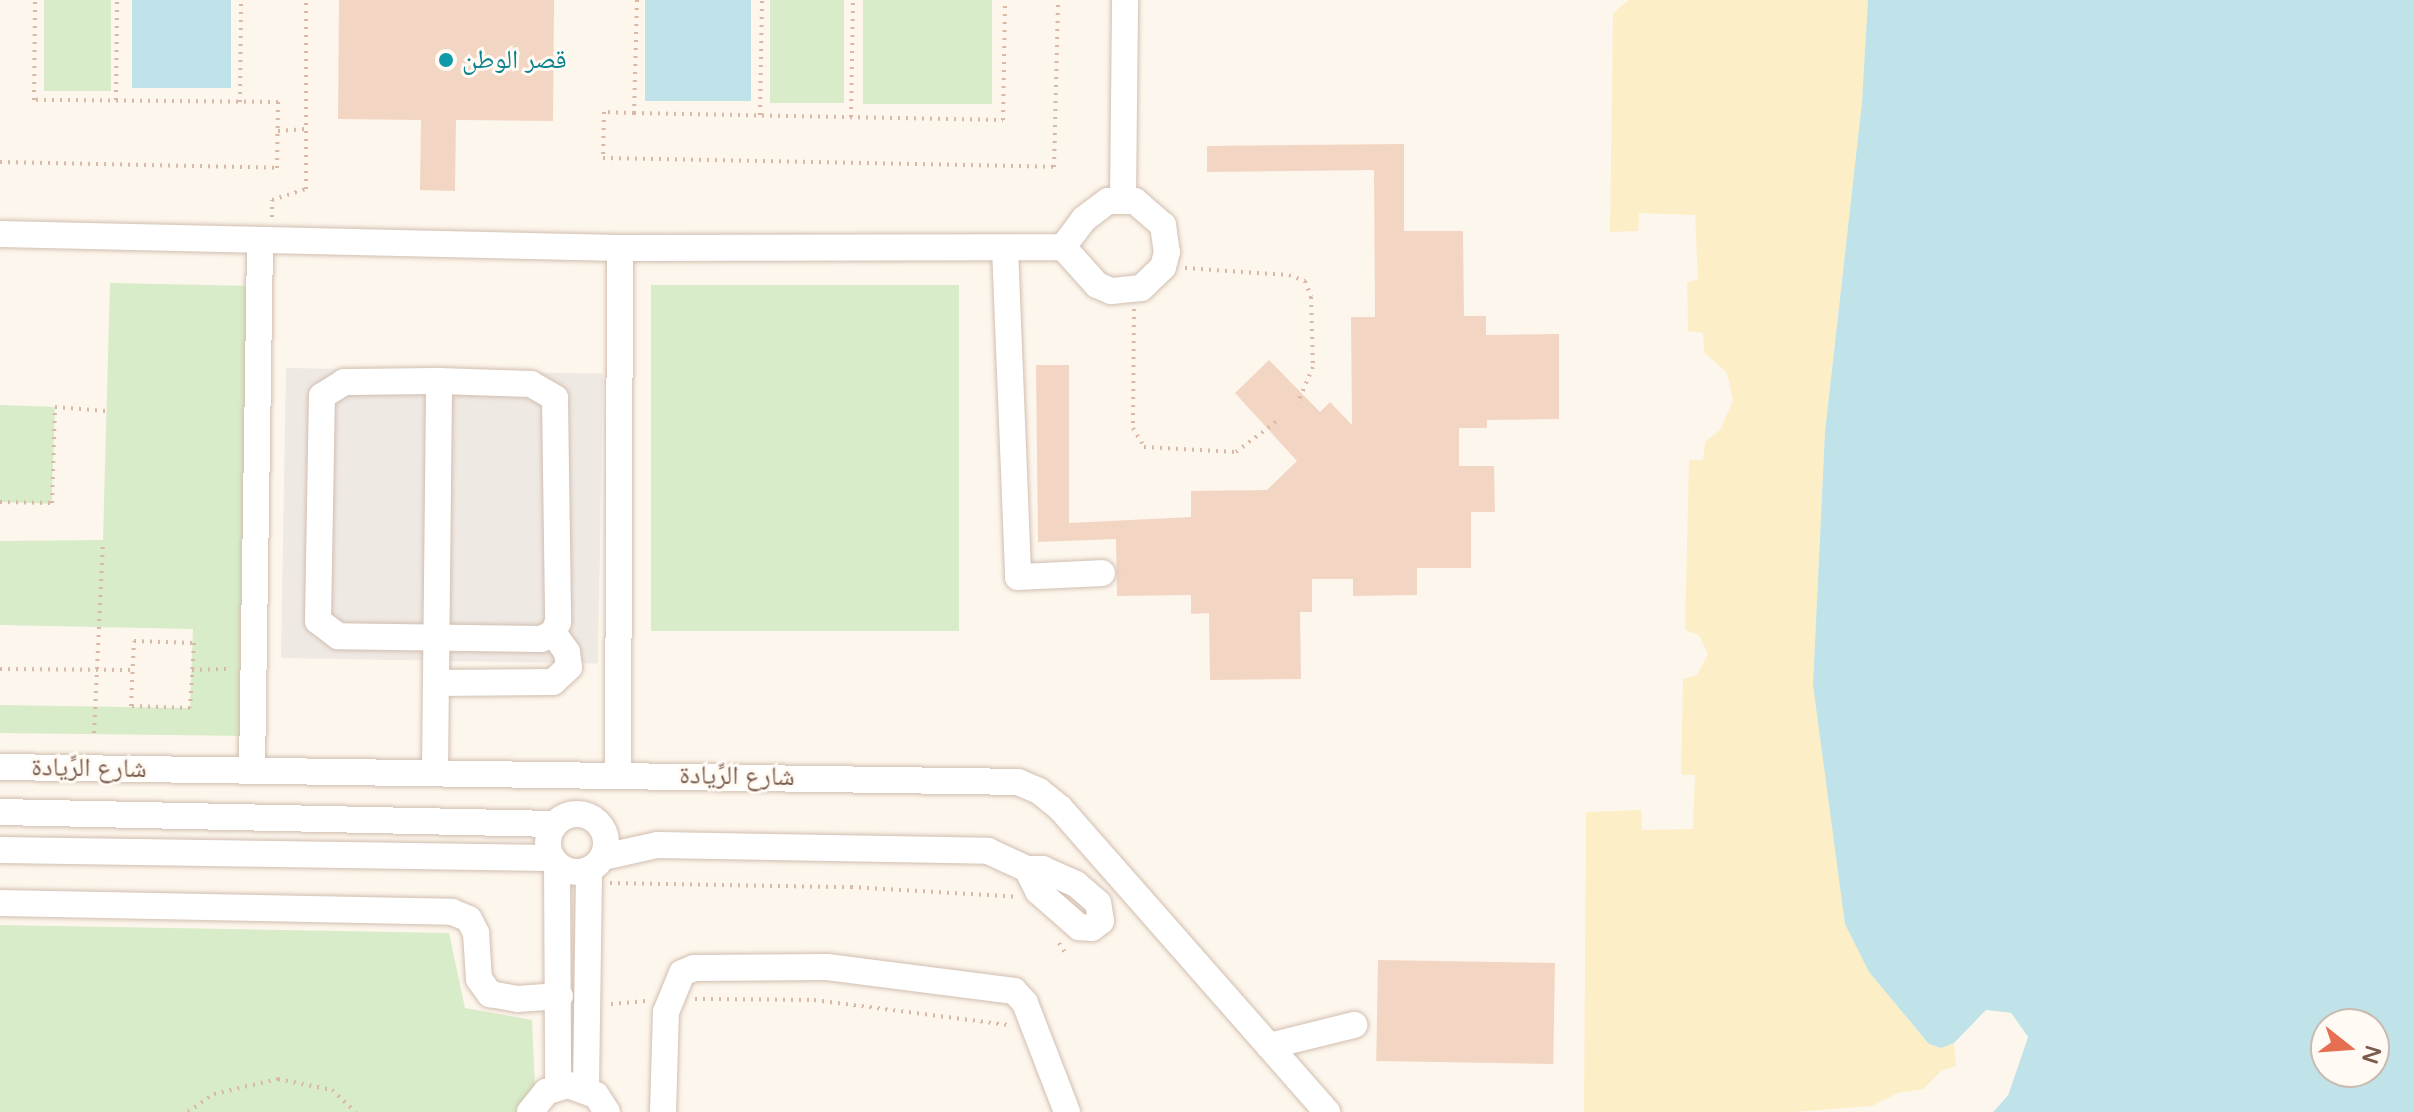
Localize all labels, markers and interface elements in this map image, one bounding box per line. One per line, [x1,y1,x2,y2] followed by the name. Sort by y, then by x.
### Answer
[462,44,567,76] place label: قصر الوطن
[437,51,455,69] marker: قصر الوطن
[31,751,147,785] street label: شارع الرِّيادة
[679,759,795,793] street label: شارع الرِّيادة
[2310,1008,2390,1088] north arrow
[2356,1042,2386,1067] text: N

